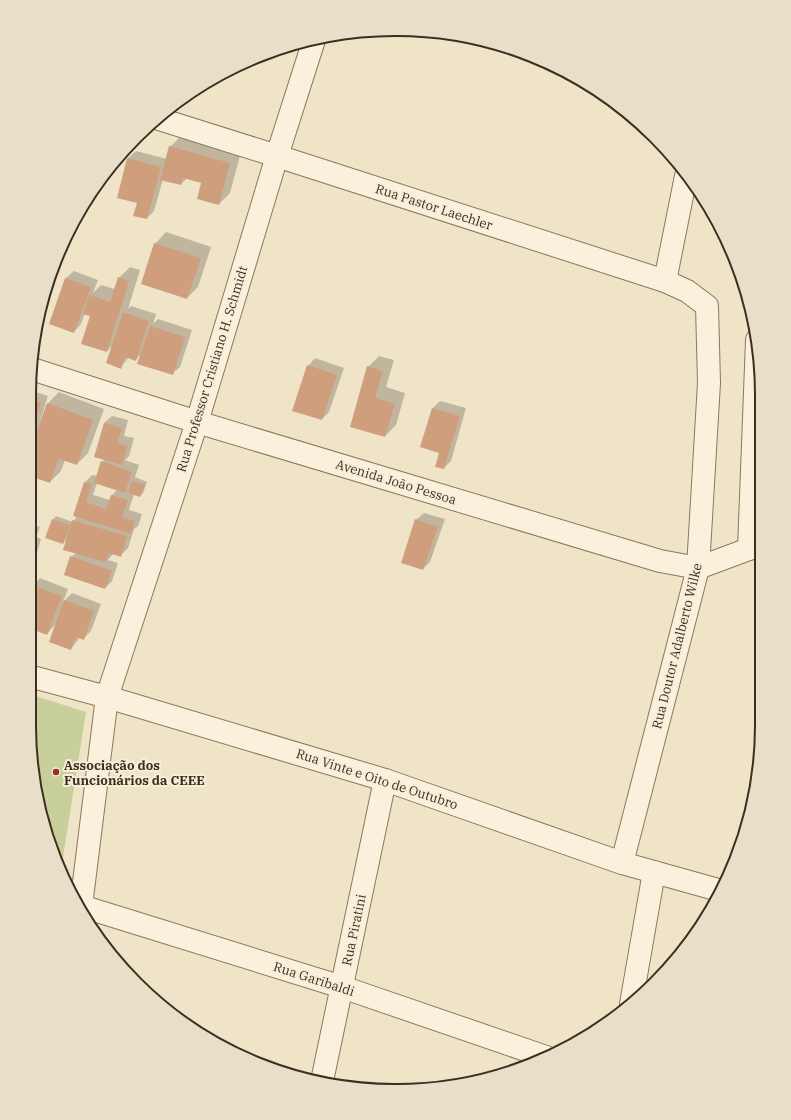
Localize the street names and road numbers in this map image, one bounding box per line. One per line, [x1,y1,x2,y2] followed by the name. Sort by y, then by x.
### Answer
[373,180,495,234] street label: Rua Pastor Laechler
[172,263,252,474] street label: Rua Professor Cristiano H. Schmidt
[333,456,459,508] street label: Avenida João Pessoa
[648,561,706,731] street label: Rua Doutor Adalberto Wilke
[294,745,460,813] street label: Rua Vinte e Oito de Outubro
[338,893,370,967] street label: Rua Piratini
[271,958,357,1000] street label: Rua Garibaldi

